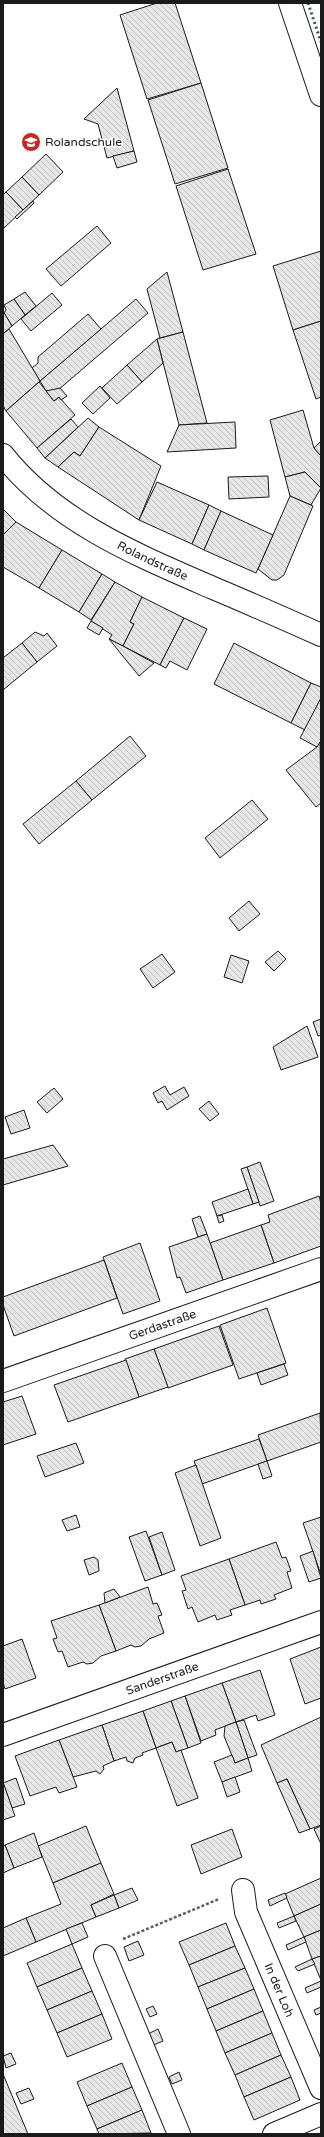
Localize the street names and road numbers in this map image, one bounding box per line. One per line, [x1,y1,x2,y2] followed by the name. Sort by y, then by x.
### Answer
[115,538,190,583] street label: Rolandstraße
[127,1306,198,1343] street label: Gerdastraße
[124,1659,201,1698] street label: Sanderstraße
[262,1961,297,2019] street label: In der Loh

